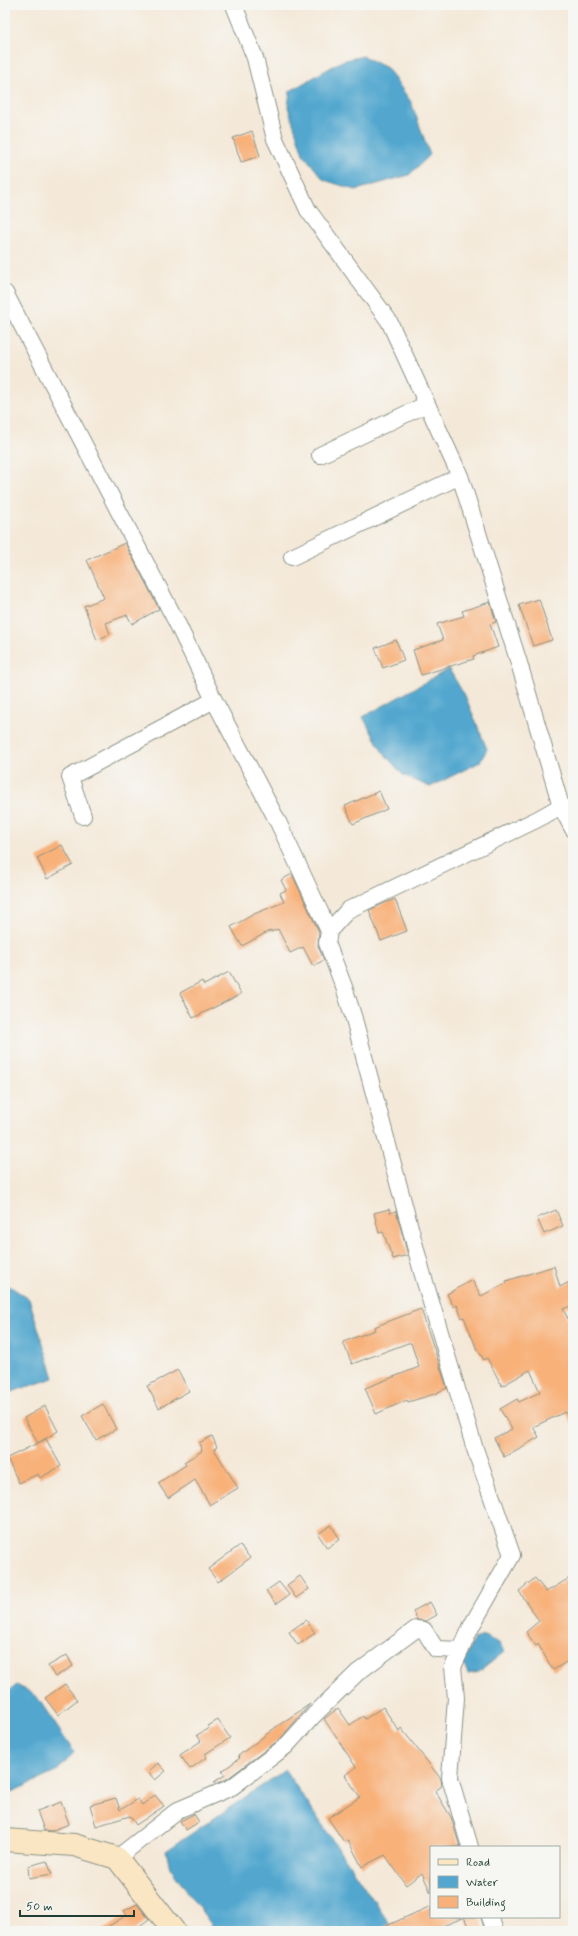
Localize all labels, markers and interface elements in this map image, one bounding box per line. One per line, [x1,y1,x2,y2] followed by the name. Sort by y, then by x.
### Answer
[430,1846,560,1918] legend
[466,1855,490,1871] text: Road
[466,1875,498,1891] text: Water
[20,1892,134,1918] scale bar
[466,1895,506,1912] text: Building
[26,1899,53,1915] text: 50 m

